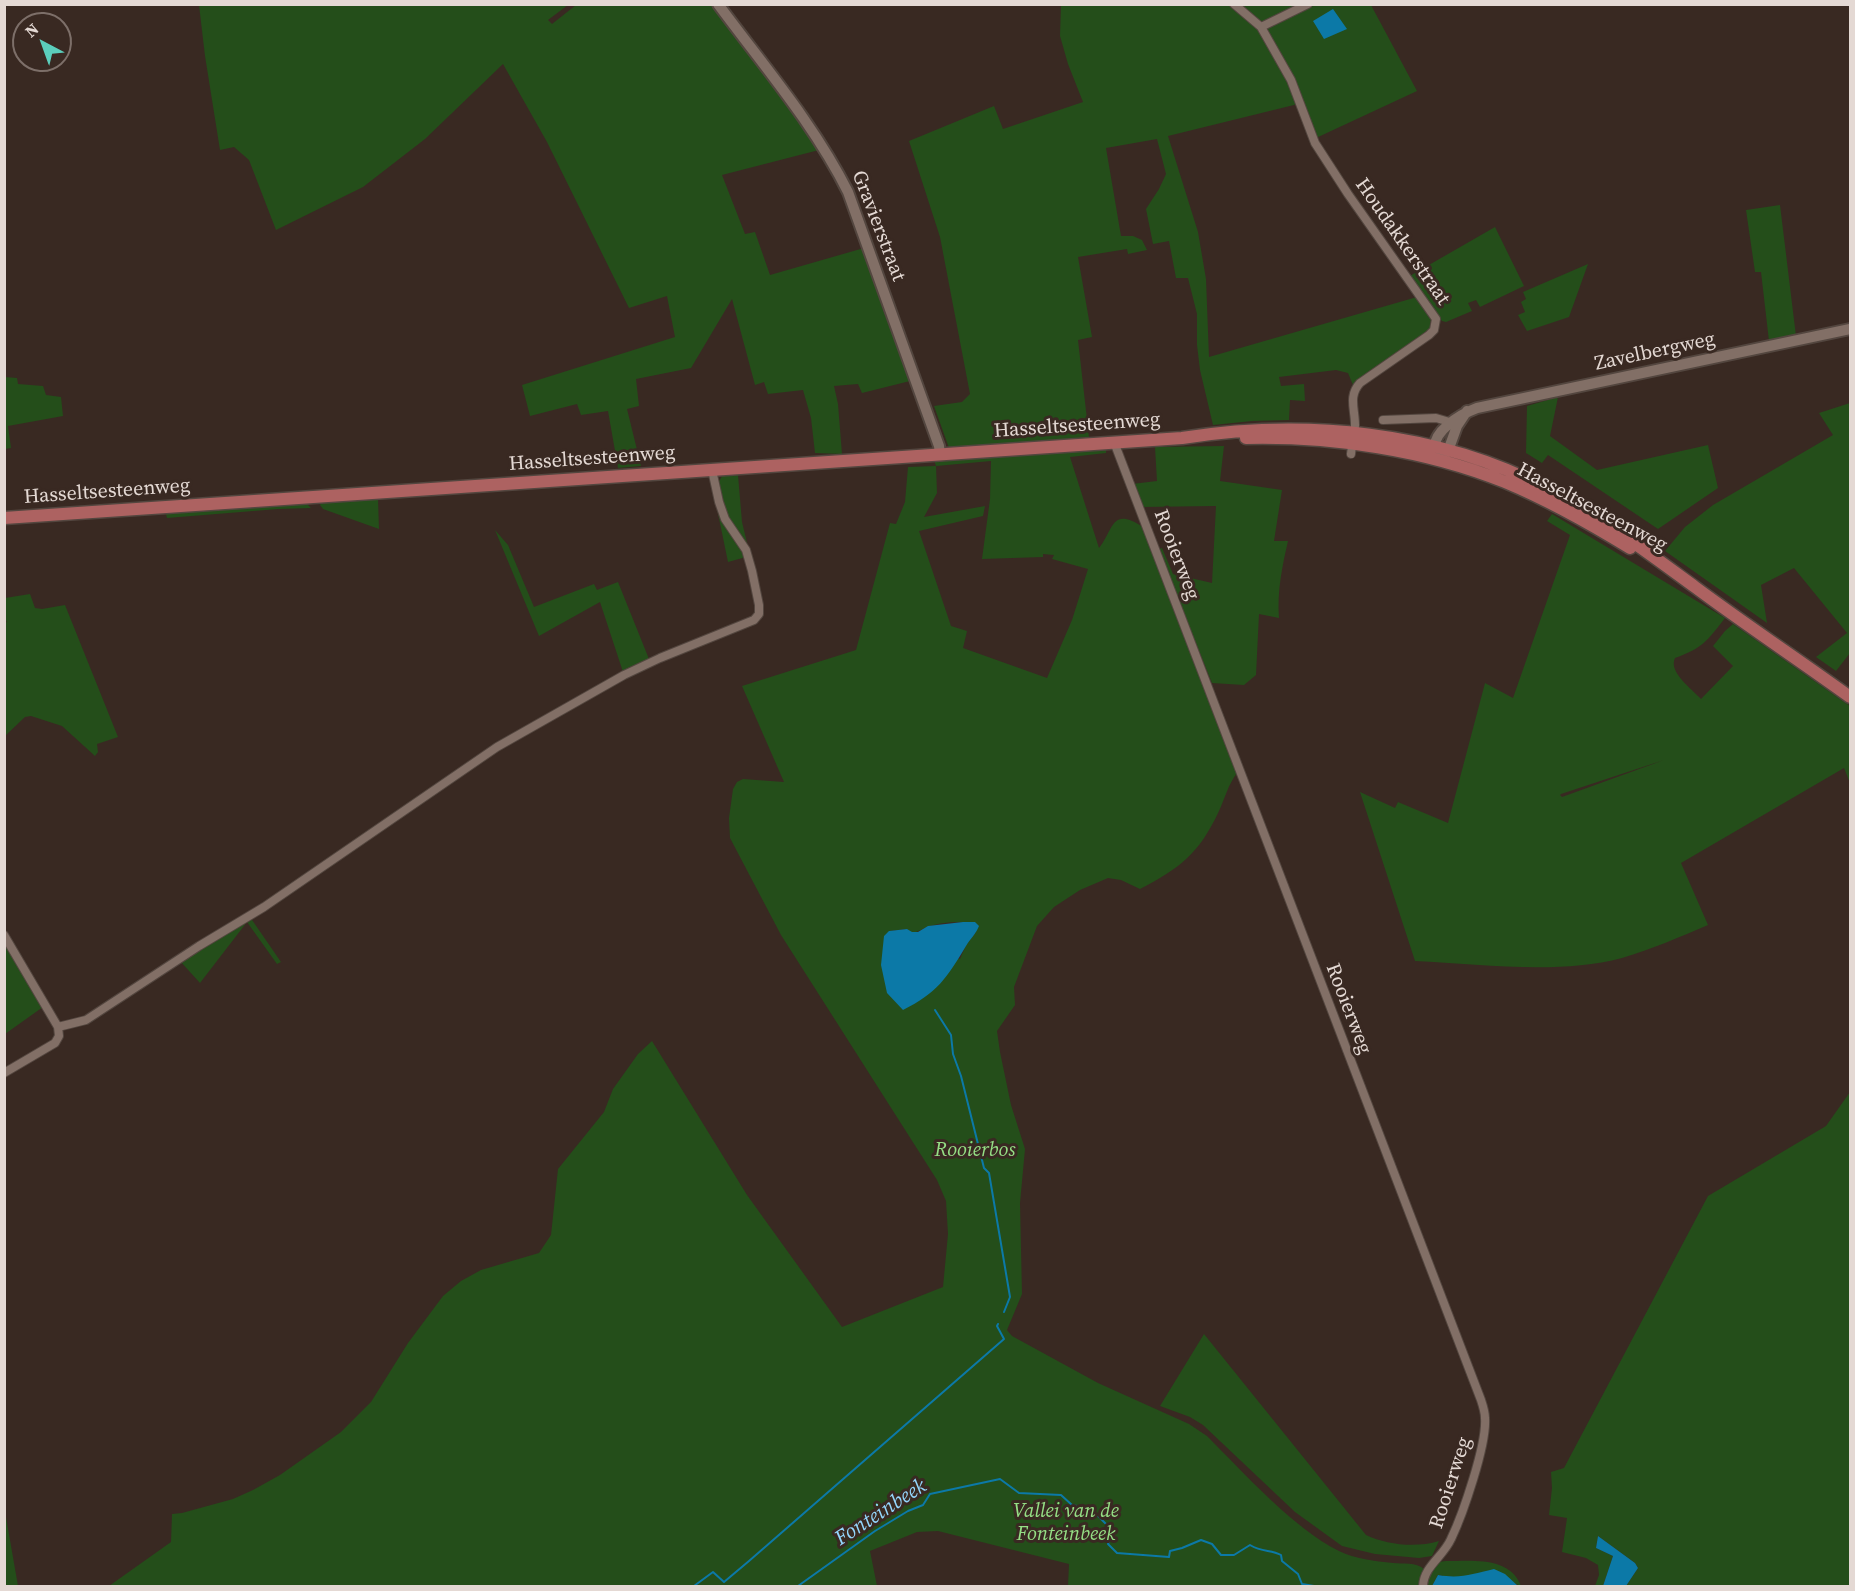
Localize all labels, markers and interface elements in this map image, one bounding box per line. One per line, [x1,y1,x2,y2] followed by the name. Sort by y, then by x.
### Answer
[12,12,72,72] north arrow
[20,18,43,42] text: N
[846,167,910,285] street label: Gravierstraat
[1349,174,1455,310] street label: Houdakkerstraat
[1593,328,1717,376] street label: Zavelbergweg
[993,408,1161,444] street label: Hasseltsesteenweg
[508,441,676,477] street label: Hasseltsesteenweg
[1513,458,1671,558] street label: Hasseltsesteenweg
[23,474,191,510] street label: Hasseltsesteenweg
[1148,506,1204,604] street label: Rooierweg
[1320,960,1376,1058] street label: Rooierweg
[934,1139,1016,1163] park label: Rooierbos
[1425,1434,1477,1532] street label: Rooierweg
[831,1474,931,1552] water label: Fonteinbeek
[1013,1500,1119,1547] park label: Vallei van de Fonteinbeek

